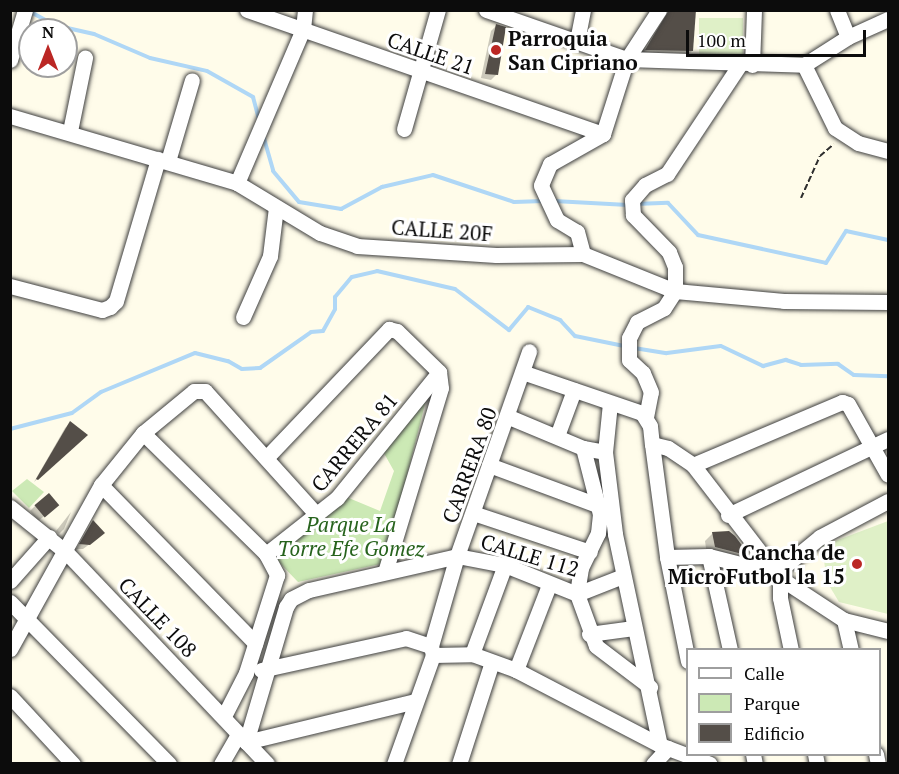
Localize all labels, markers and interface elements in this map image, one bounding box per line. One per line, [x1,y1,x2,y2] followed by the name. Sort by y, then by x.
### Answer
[18,18,78,78] north arrow
[689,18,869,56] scale bar
[42,21,54,43] text: N
[508,25,638,75] place label: Parroquia San Cipriano
[384,26,478,80] street label: CALLE 21
[697,28,746,52] text: 100 m
[489,43,503,57] marker: Parroquia San Cipriano
[390,214,494,246] street label: CALLE 20F
[305,387,403,497] street label: CARRERA 81
[436,404,502,526] street label: CARRERA 80
[278,511,424,561] park label: Parque La Torre Efe Gomez
[478,528,582,582] street label: CALLE 112
[668,539,845,589] place label: Cancha de MicroFutbol la 15
[850,557,864,571] marker: Cancha de MicroFutbol la 15
[114,572,202,662] street label: CALLE 108
[686,648,881,756] legend
[744,661,785,685] text: Calle
[744,691,800,715] text: Parque
[744,721,804,745] text: Edificio

